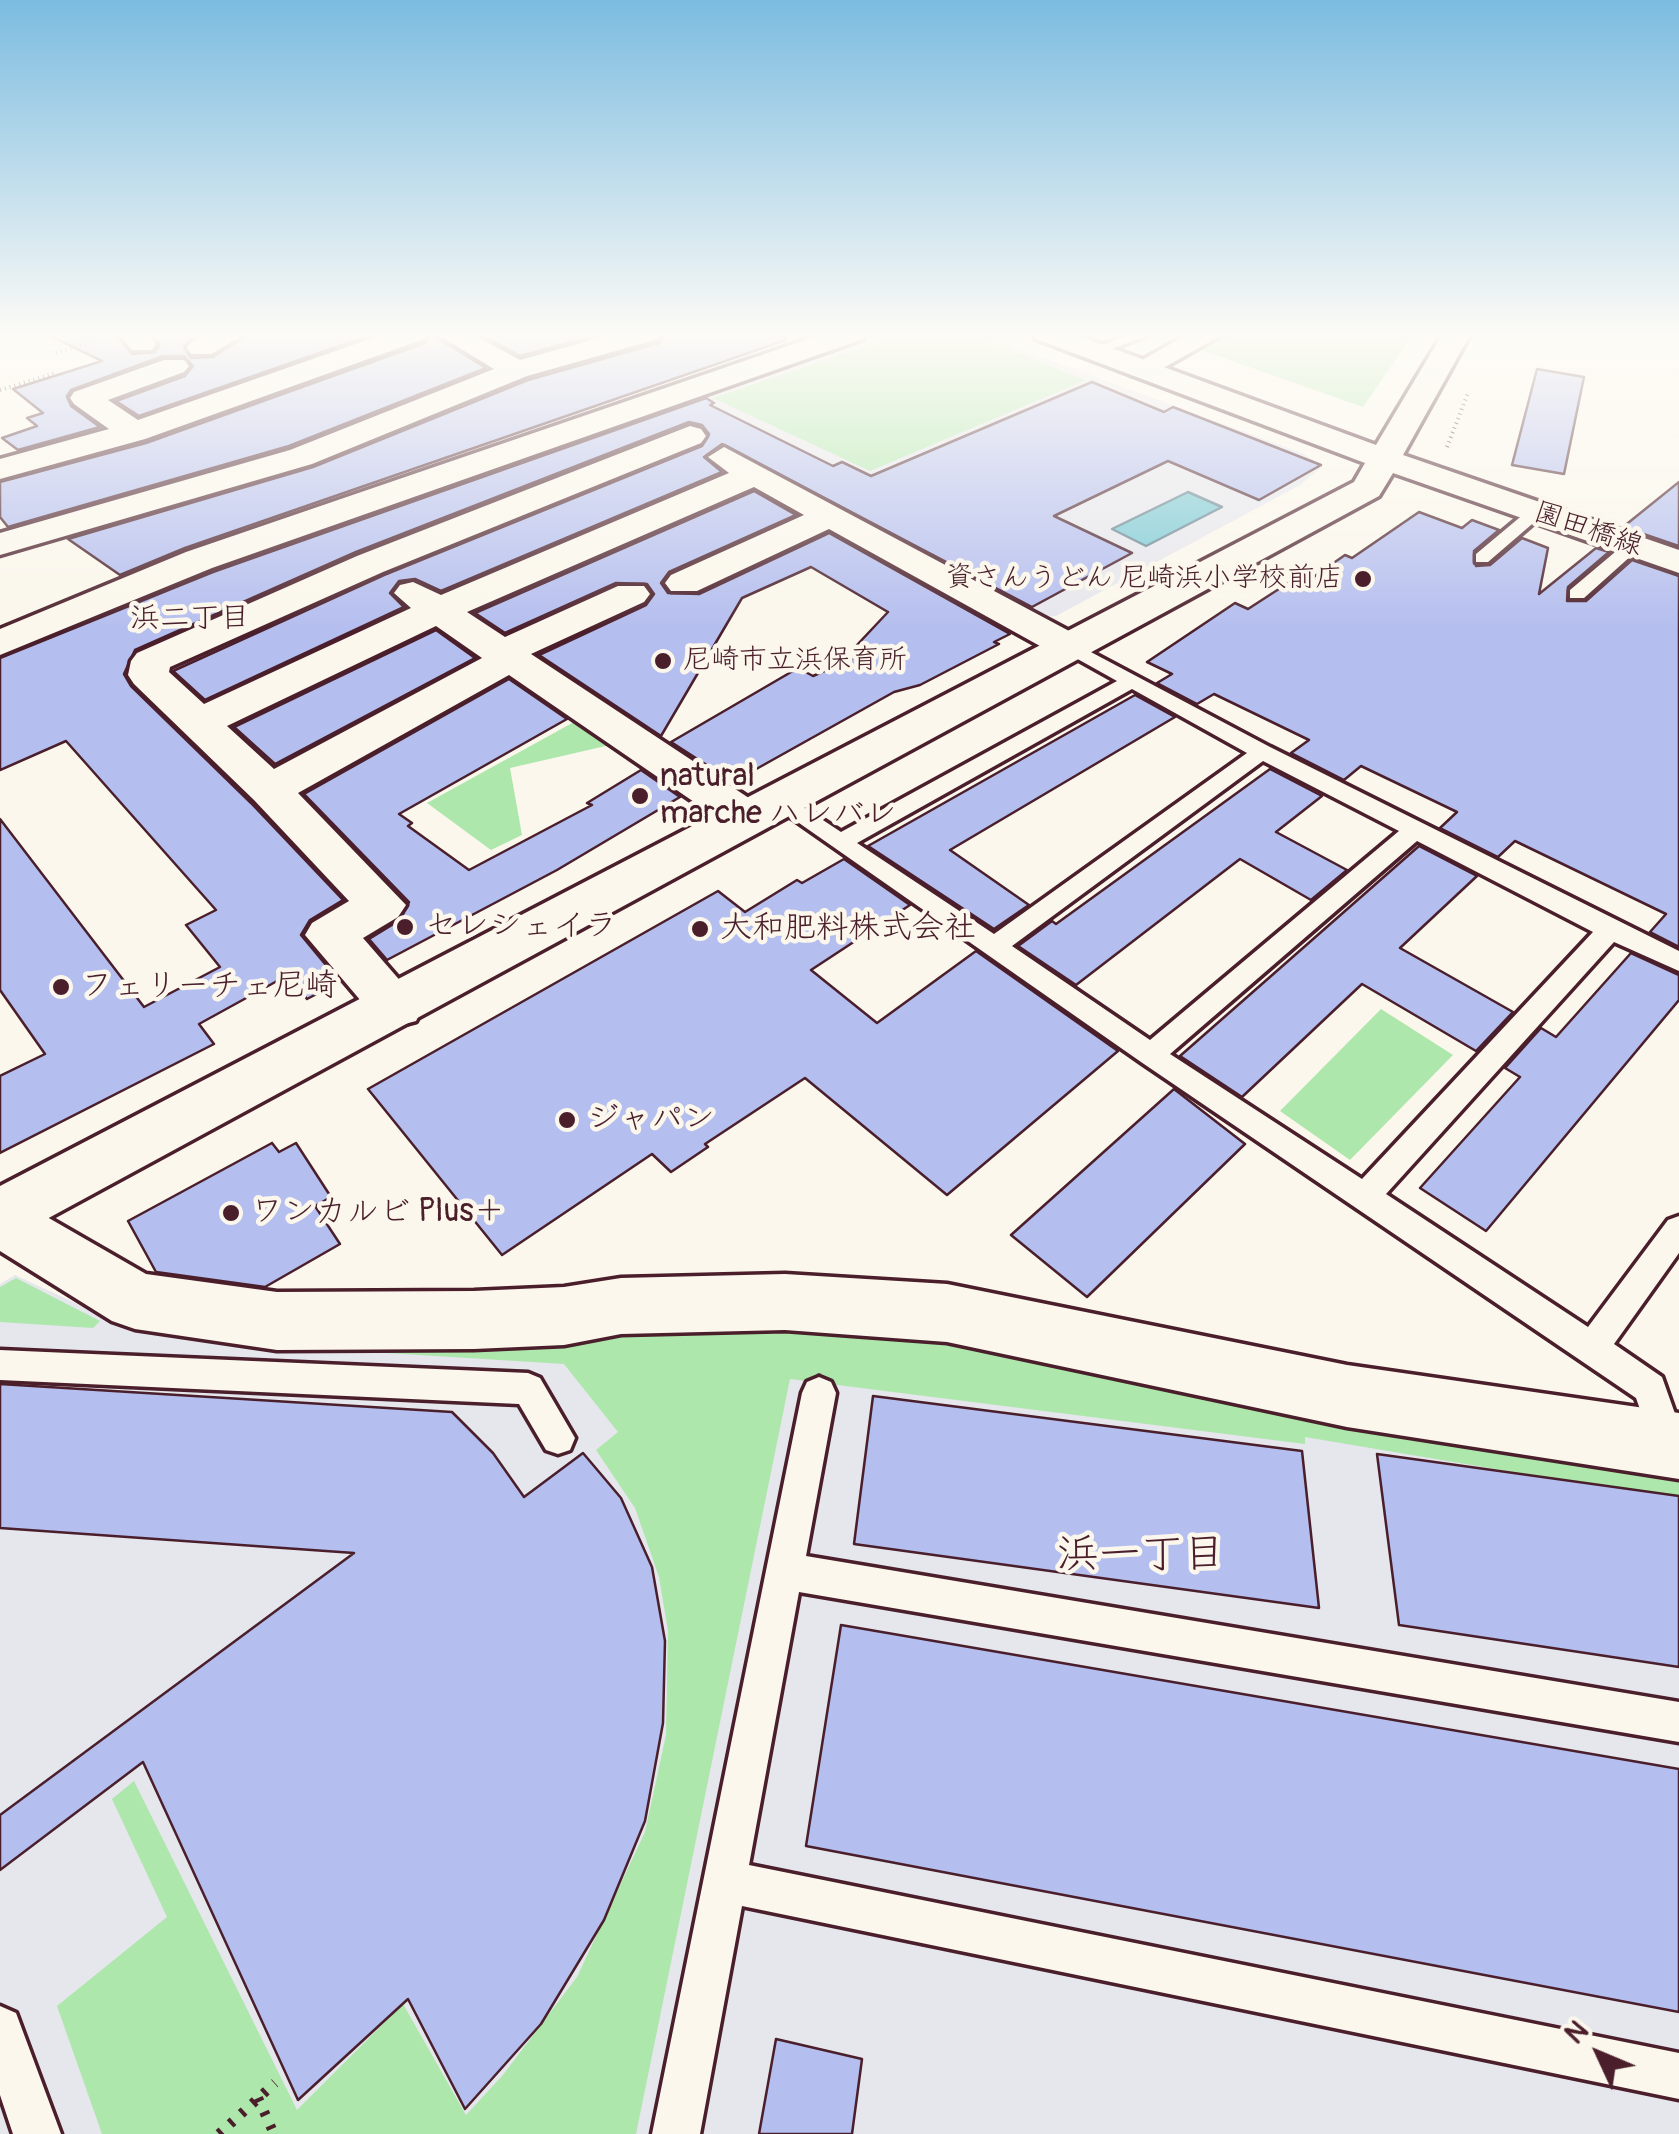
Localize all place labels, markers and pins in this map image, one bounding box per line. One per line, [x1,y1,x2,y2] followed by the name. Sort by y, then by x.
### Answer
[945,562,1343,596] place label: 資さんうどん 尼崎浜小学校前店
[1352,568,1374,590] marker: 資さんうどん 尼崎浜小学校前店
[683,644,907,678] place label: 尼崎市立浜保育所
[652,650,674,672] marker: 尼崎市立浜保育所
[660,759,897,834] place label: natural marche ハレバレ
[629,785,651,807] marker: natural marche ハレバレ
[425,908,617,946] place label: セレシェイラ
[720,910,976,948] place label: 大和肥料株式会社
[394,916,416,938] marker: セレシェイラ
[689,918,711,940] marker: 大和肥料株式会社
[81,968,337,1006] place label: フェリーチェ尼崎
[50,976,72,998] marker: フェリーチェ尼崎
[587,1101,715,1139] place label: ジャパン
[556,1109,578,1131] marker: ジャパン
[251,1194,506,1232] place label: ワンカルビ Plus＋
[220,1202,242,1224] marker: ワンカルビ Plus＋

